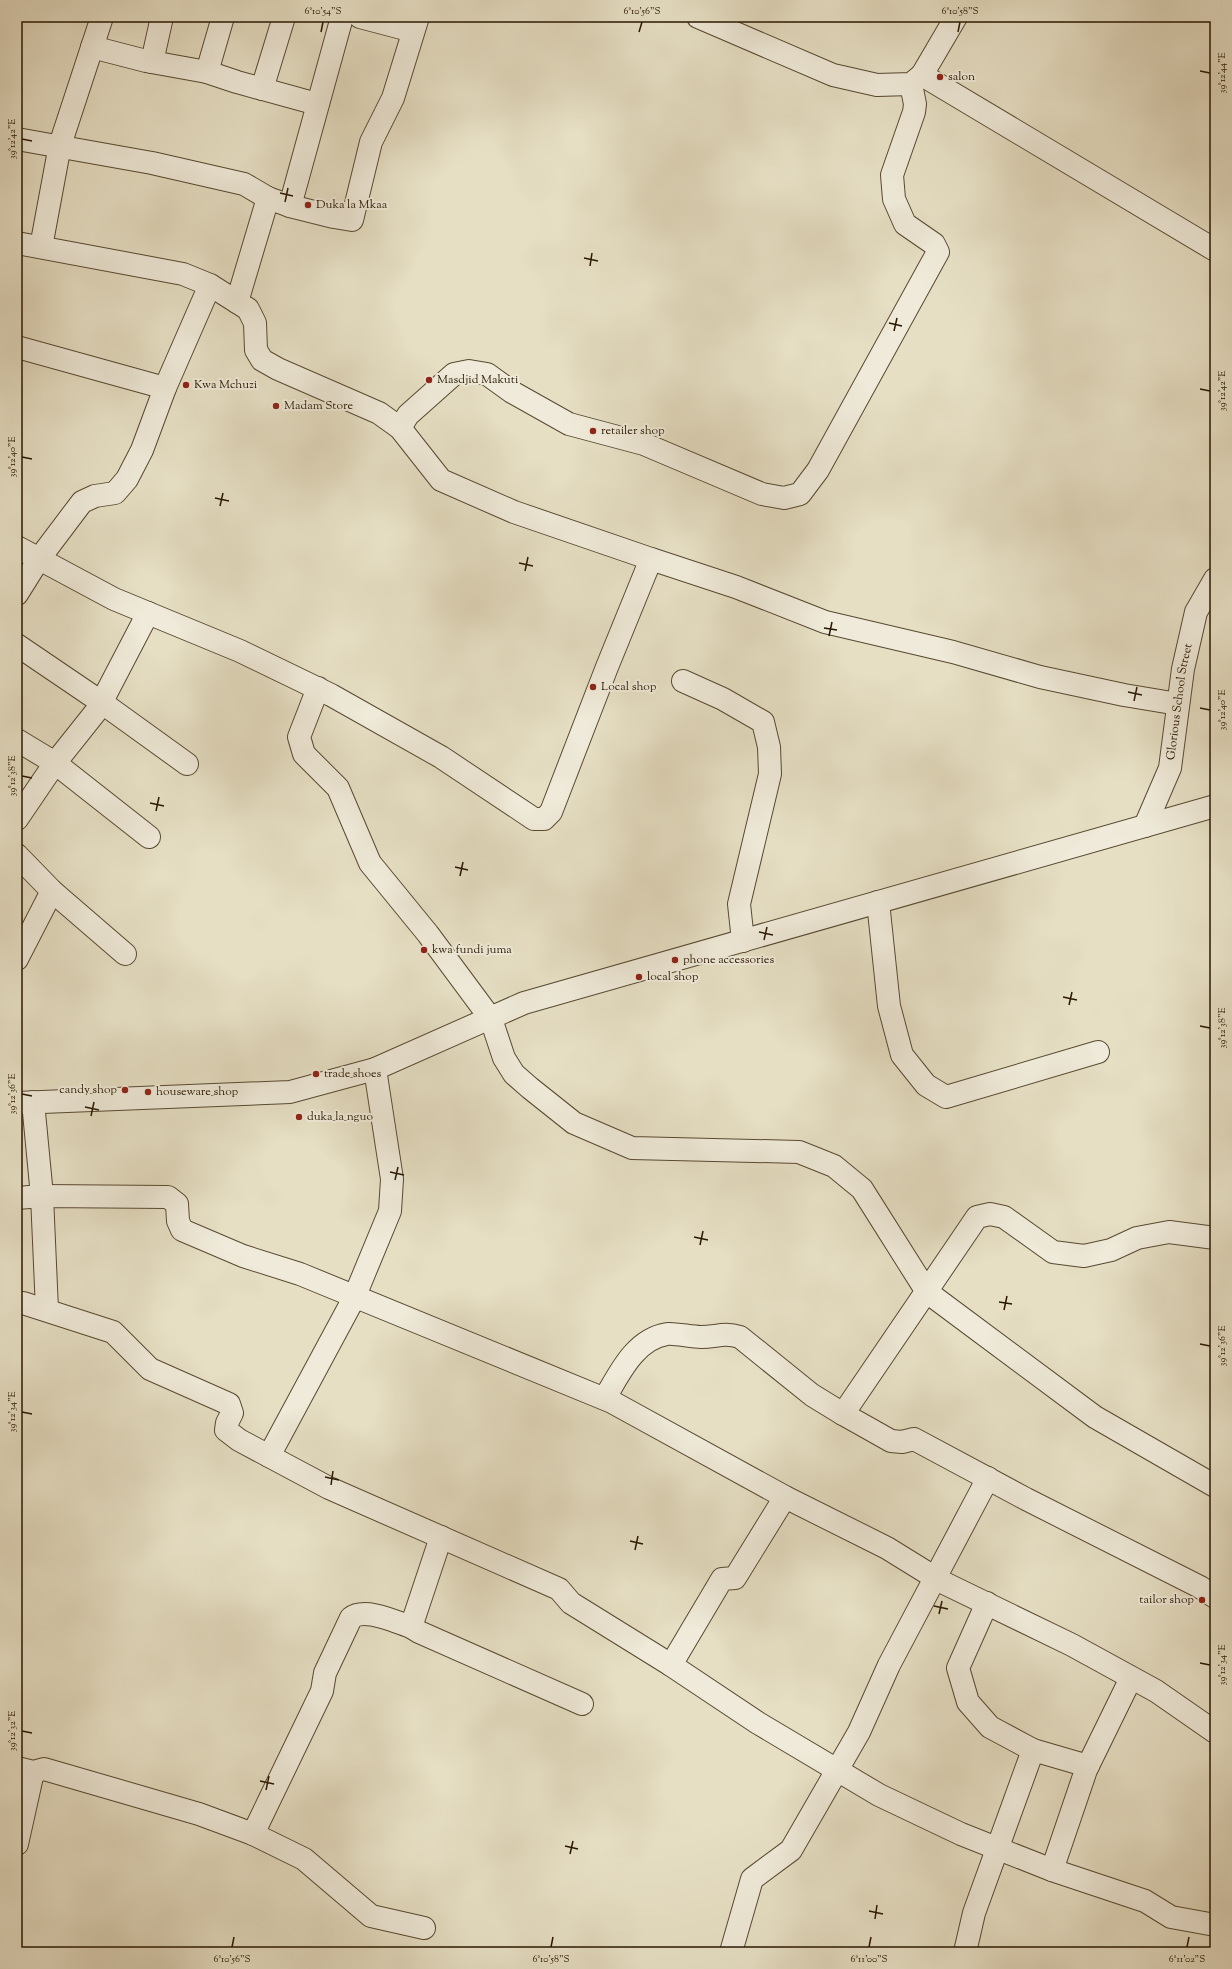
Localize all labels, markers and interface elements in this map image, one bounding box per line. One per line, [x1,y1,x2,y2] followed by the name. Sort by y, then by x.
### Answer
[304,4,342,19] text: 6°10'54"S
[623,4,661,19] text: 6°10'56"S
[941,4,979,19] text: 6°10'58"S
[1215,52,1230,94] text: 39°12'44"E
[948,68,975,86] place label: salon
[935,72,945,82] marker: salon
[5,119,20,159] text: 39°12'42"E
[316,196,388,214] place label: Duka la Mkaa
[303,200,313,210] marker: Duka la Mkaa
[437,371,519,389] place label: Masdjid Makuti
[1215,371,1230,411] text: 39°12'42"E
[424,375,434,385] marker: Masdjid Makuti
[194,376,258,394] place label: Kwa Mchuzi
[181,380,191,390] marker: Kwa Mchuzi
[284,397,354,415] place label: Madam Store
[271,401,281,411] marker: Madam Store
[601,422,665,440] place label: retailer shop
[588,426,598,436] marker: retailer shop
[5,436,20,478] text: 39°12'40"E
[1162,642,1198,761] street label: Glorious School Street
[601,678,657,696] place label: Local shop
[588,682,598,692] marker: Local shop
[1215,689,1230,731] text: 39°12'40"E
[5,755,20,797] text: 39°12'38"E
[432,941,512,959] place label: kwa fundi juma
[419,945,429,955] marker: kwa fundi juma
[683,951,774,969] place label: phone accessories
[670,955,680,965] marker: phone accessories
[647,968,699,986] place label: local shop
[634,972,644,982] marker: local shop
[1215,1007,1230,1049] text: 39°12'38"E
[324,1065,382,1083] place label: trade_shoes
[311,1069,321,1079] marker: trade_shoes
[5,1074,20,1114] text: 39°12'36"E
[59,1081,117,1099] place label: candy_shop
[156,1083,239,1101] place label: houseware_shop
[120,1085,130,1095] marker: candy_shop
[143,1087,153,1097] marker: houseware_shop
[307,1108,373,1126] place label: duka_la_nguo
[294,1112,304,1122] marker: duka_la_nguo
[1215,1326,1230,1366] text: 39°12'36"E
[5,1391,20,1433] text: 39°12'34"E
[1139,1591,1194,1609] place label: tailor shop
[1197,1595,1207,1605] marker: tailor shop
[1215,1644,1230,1686] text: 39°12'34"E
[5,1711,20,1751] text: 39°12'32"E
[213,1952,251,1967] text: 6°10'56"S
[532,1952,570,1967] text: 6°10'58"S
[851,1952,888,1967] text: 6°11'00"S
[1169,1952,1205,1967] text: 6°11'02"S

